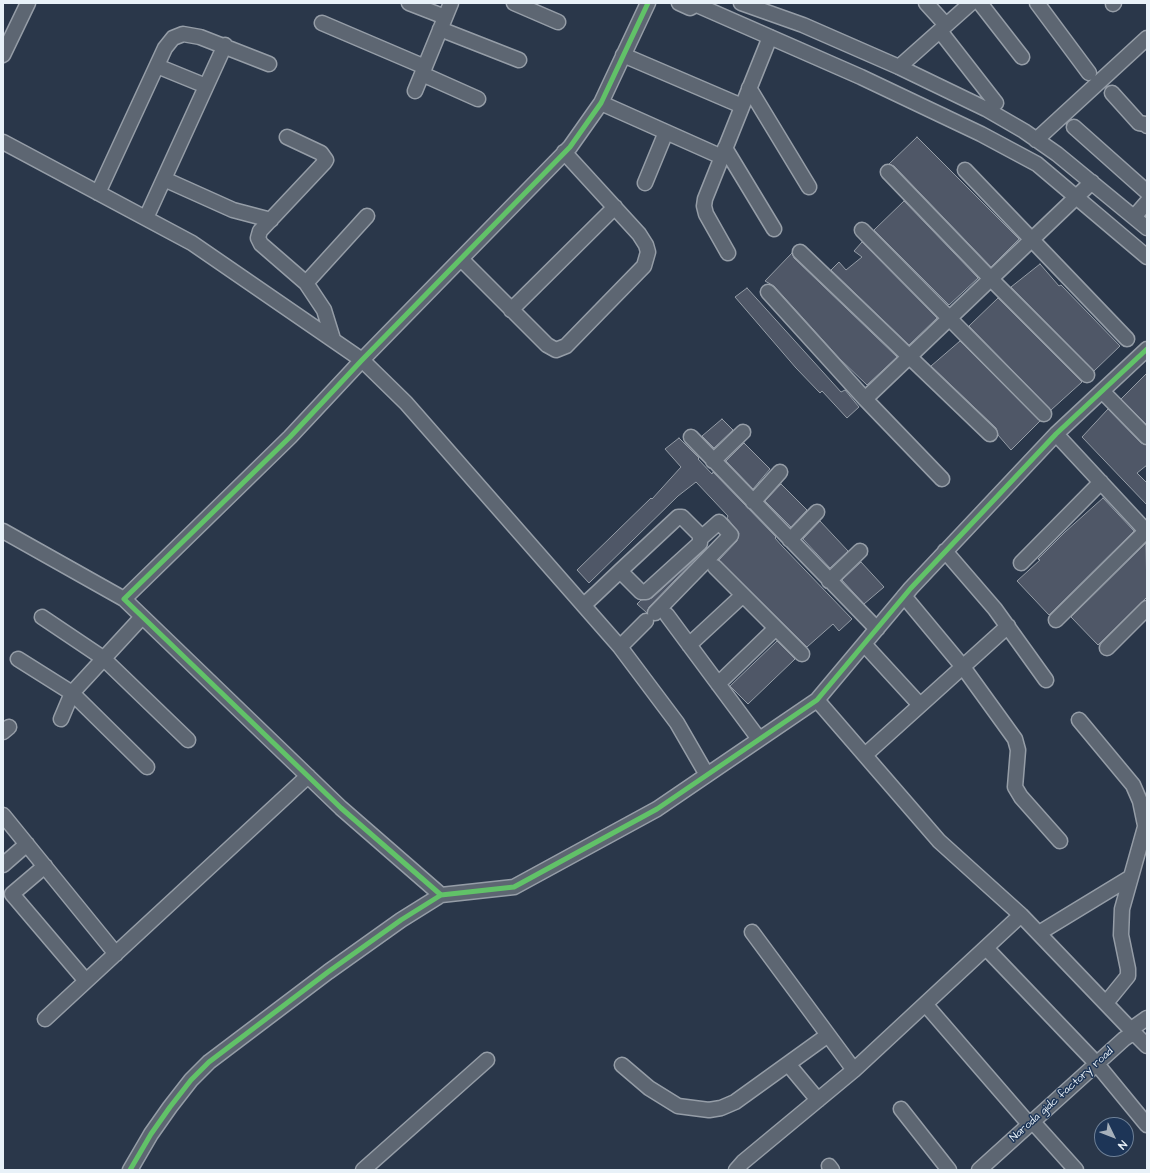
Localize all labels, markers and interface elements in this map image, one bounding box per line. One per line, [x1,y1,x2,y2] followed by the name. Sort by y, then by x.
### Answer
[1008,1045,1116,1145] street label: Naroda gidc factory road
[1094,1117,1134,1157] north arrow
[1115,1137,1130,1152] text: N

